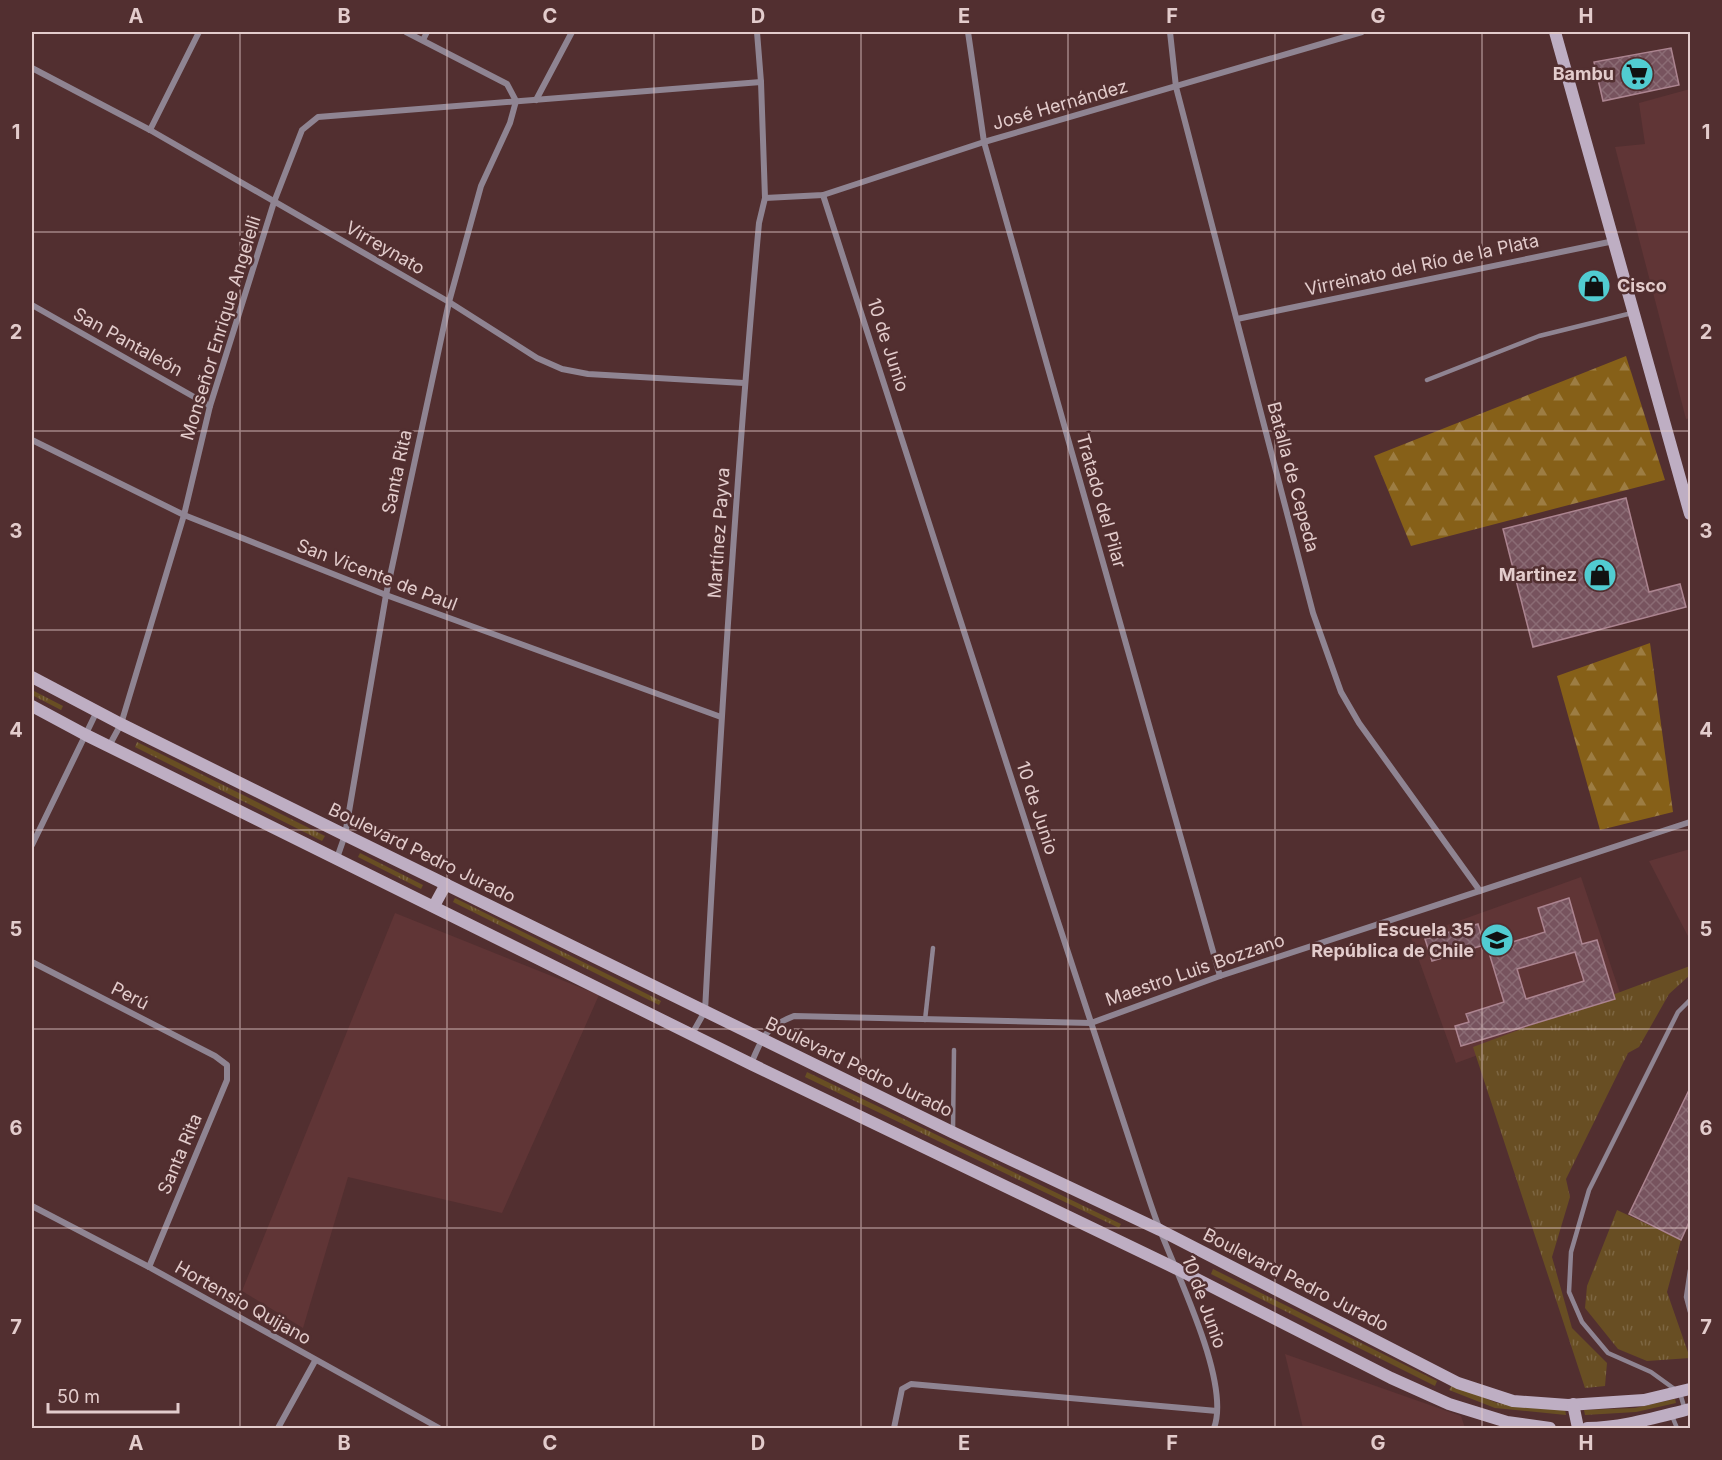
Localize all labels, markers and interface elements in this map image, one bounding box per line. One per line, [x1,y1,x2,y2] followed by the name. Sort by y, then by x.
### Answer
[129,4,144,28] text: A
[337,4,351,28] text: B
[543,4,557,28] text: C
[751,4,765,28] text: D
[958,4,970,28] text: E
[1166,4,1178,28] text: F
[1370,4,1386,28] text: G
[1579,4,1593,28] text: H
[1619,56,1655,92] supermarket icon: Bambu
[1553,63,1614,84] place label: Bambu
[990,75,1130,134] street label: José Hernández
[12,120,20,144] text: 1
[1702,120,1710,144] text: 1
[176,213,265,443] street label: Monseñor Enrique Angelelli
[342,217,429,279] street label: Virreynato
[1303,229,1541,300] street label: Virreinato del Río de la Plata
[1576,268,1612,304] shop icon: Cisco
[1617,275,1667,296] place label: Cisco
[863,295,913,394] street label: 10 de Junio
[70,303,187,380] street label: San Pantaleón
[10,320,22,344] text: 2
[1700,320,1712,344] text: 2
[1263,399,1324,554] street label: Batalla de Cepeda
[377,428,416,516] street label: Santa Rita
[1072,431,1131,571] street label: Tratado del Pilar
[703,467,734,599] street label: Martínez Payva
[10,519,22,543] text: 3
[1700,519,1712,543] text: 3
[294,534,460,615] street label: San Vicente de Paul
[1582,557,1618,593] shop icon: Martinez
[1499,564,1577,585] place label: Martinez
[9,718,23,742] text: 4
[1699,718,1713,742] text: 4
[1012,758,1062,857] street label: 10 de Junio
[325,798,519,907] street label: Boulevard Pedro Jurado
[10,917,22,941] text: 5
[1700,917,1712,941] text: 5
[1311,919,1474,961] place label: Escuela 35 República de Chile
[1479,922,1515,958] school or university icon: Escuela 35 República de Chile
[1103,929,1287,1010] street label: Maestro Luis Bozzano
[108,977,153,1014] street label: Perú
[762,1012,956,1121] street label: Boulevard Pedro Jurado
[153,1110,206,1197] street label: Santa Rita
[10,1116,23,1140] text: 6
[1700,1116,1713,1140] text: 6
[1200,1224,1392,1336] street label: Boulevard Pedro Jurado
[1178,1253,1231,1351] street label: 10 de Junio
[171,1256,315,1349] street label: Hortensio Quijano
[10,1315,22,1339] text: 7
[1700,1315,1712,1339] text: 7
[48,1376,178,1414] scale bar
[57,1386,100,1407] text: 50 m
[129,1431,144,1455] text: A
[337,1431,351,1455] text: B
[543,1431,557,1455] text: C
[751,1431,765,1455] text: D
[958,1431,970,1455] text: E
[1166,1431,1178,1455] text: F
[1370,1431,1386,1455] text: G
[1579,1431,1593,1455] text: H

